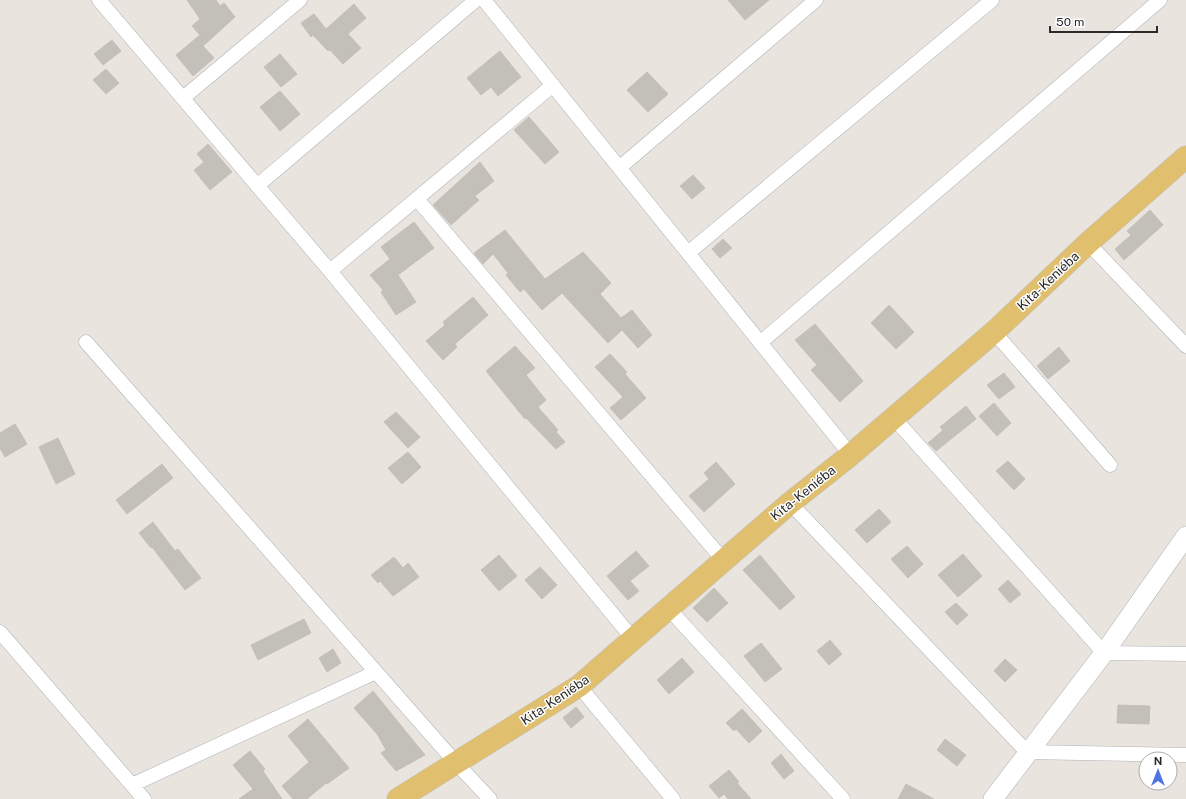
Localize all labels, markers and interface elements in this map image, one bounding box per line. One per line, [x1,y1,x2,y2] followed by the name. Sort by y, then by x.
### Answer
[1050,8,1157,34] scale bar
[1056,15,1084,29] text: 50 m
[1014,249,1082,313] street label: Kita- Keniéba
[768,462,838,524] street label: Kita- Keniéba
[518,672,592,728] street label: Kita- Keniéba
[1138,751,1178,791] north arrow
[1154,755,1162,767] text: N

